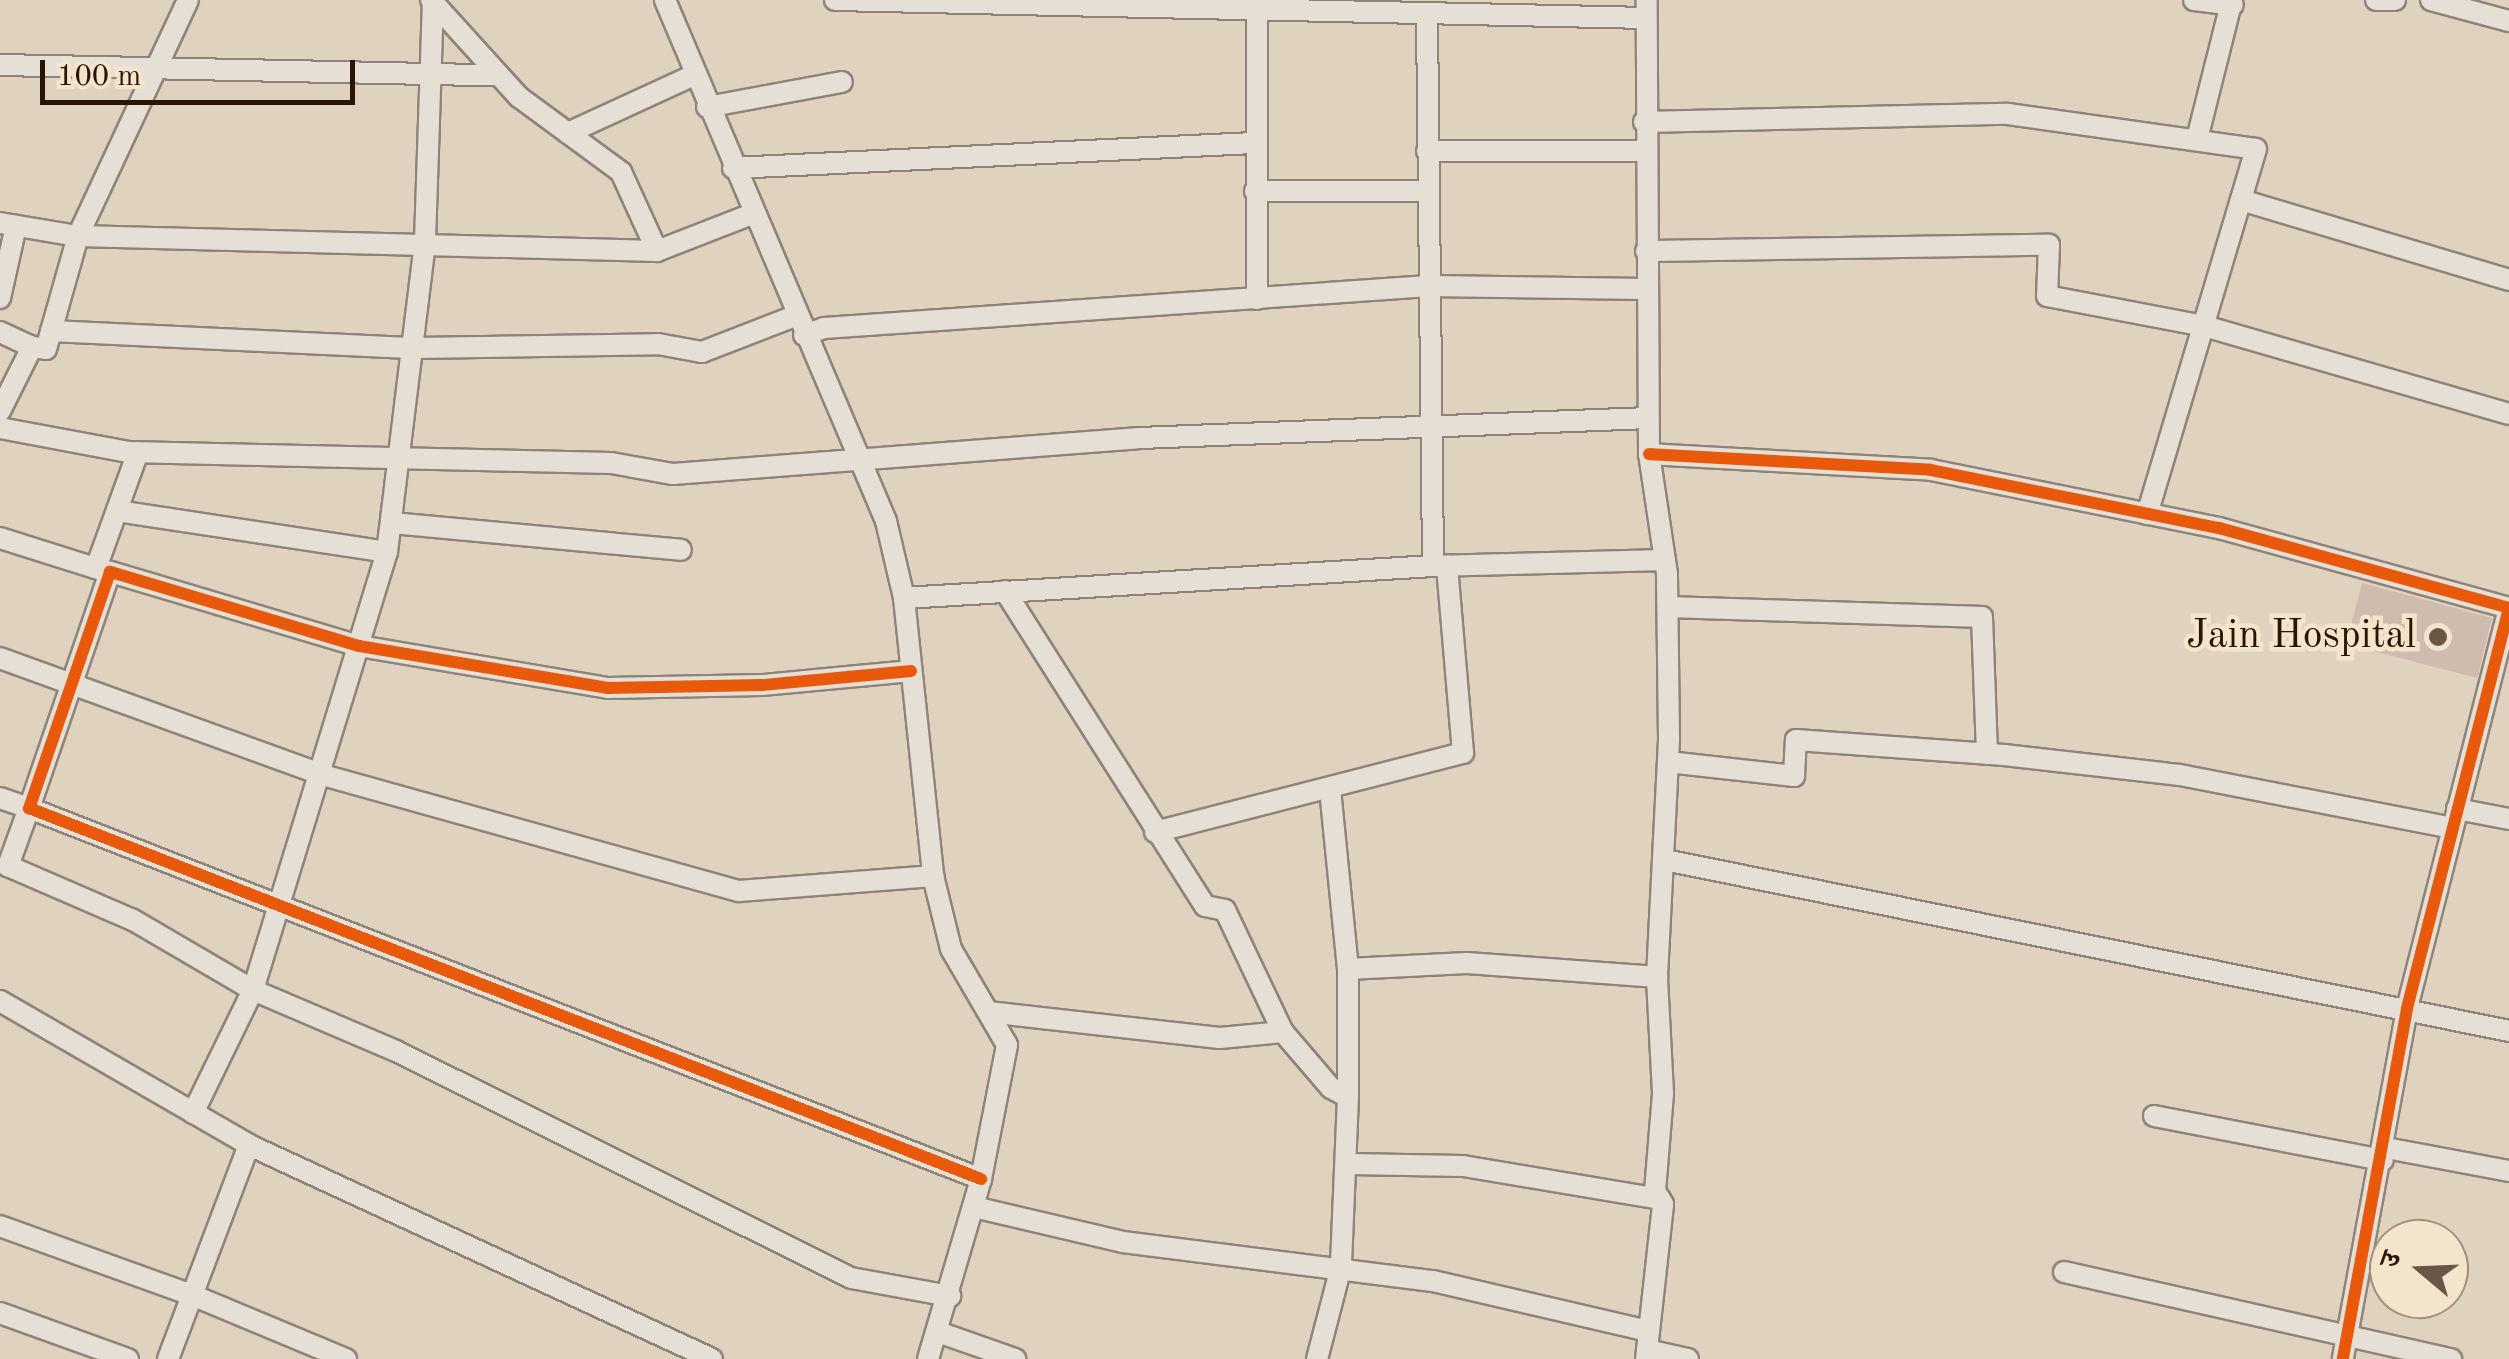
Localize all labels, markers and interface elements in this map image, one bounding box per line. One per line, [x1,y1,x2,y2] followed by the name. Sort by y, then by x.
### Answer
[45,40,360,102] scale bar
[57,62,141,92] text: 100 m
[2186,613,2416,661] place label: Jain Hospital
[2425,624,2451,650] marker: Jain Hospital
[2369,1219,2469,1319] north arrow
[2377,1249,2408,1271] text: उ

